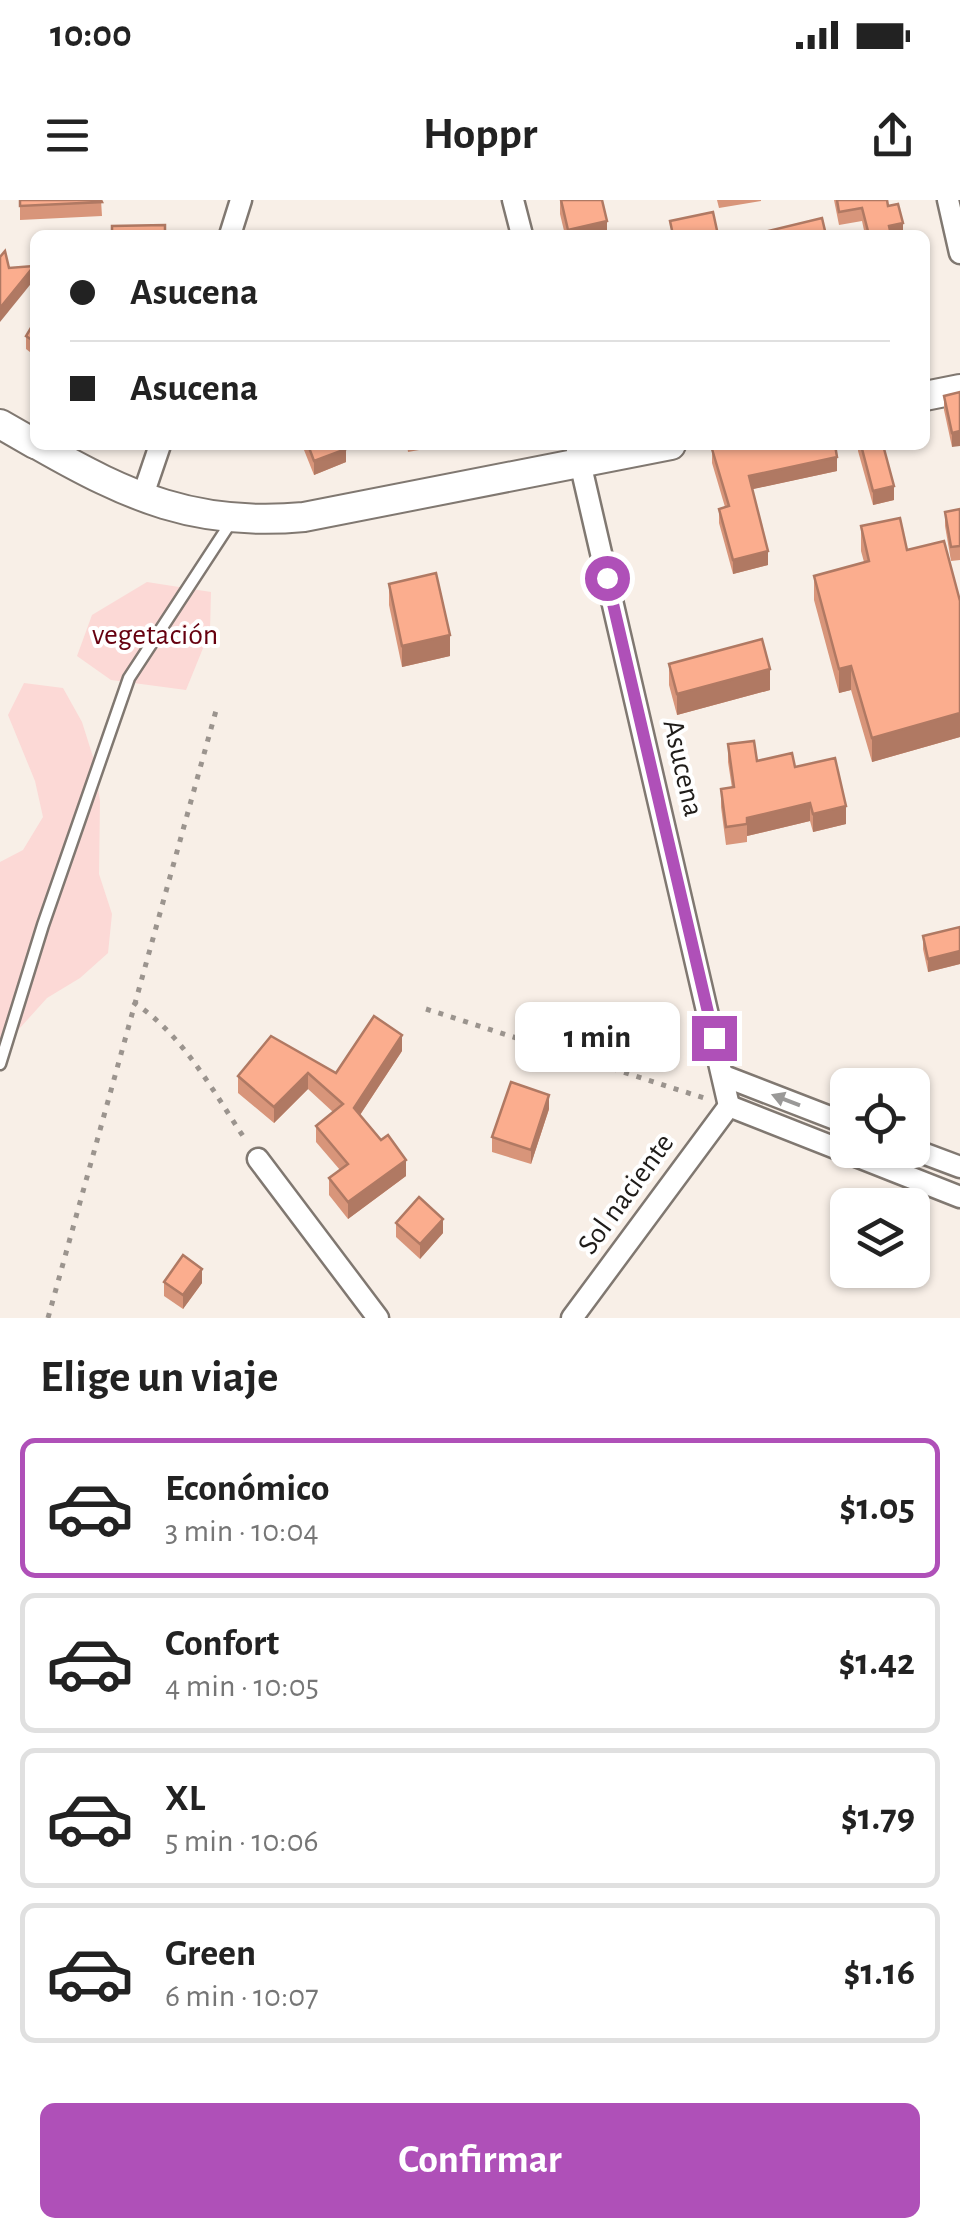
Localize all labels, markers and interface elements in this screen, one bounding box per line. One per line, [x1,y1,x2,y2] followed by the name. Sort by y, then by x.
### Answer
[50,16,132,54] text: 10:00
[40,108,95,163] icon: menu
[865,108,920,163] icon: share
[423,112,537,157] text: Hoppr
[130,274,258,312] text: Asucena
[130,370,258,408] text: Asucena
[585,556,630,601] route start
[92,620,218,650] park label: vegetación
[657,717,709,819] street label: Asucena
[514,1003,679,1073] callout: 1 min
[692,1016,737,1061] route end
[564,1021,631,1053] text: 1 min
[830,1068,930,1288] map controls
[830,1068,930,1168] button: locate
[770,1092,800,1107] one-way arrow
[572,1128,680,1260] street label: Sol naciente
[830,1188,930,1288] button: layers
[40,1355,279,1400] text: Elige un viaje
[45,1463,135,1553] icon: car
[165,1470,329,1508] text: Económico
[839,1489,915,1527] text: $1.05
[165,1515,319,1547] text: 3 min · 10:04
[45,1618,135,1708] icon: car
[165,1625,279,1663] text: Confort
[839,1644,915,1682] text: $1.42
[165,1670,319,1702] text: 4 min · 10:05
[45,1773,135,1863] icon: car
[165,1780,205,1818] text: XL
[841,1799,915,1837] text: $1.79
[165,1825,319,1857] text: 5 min · 10:06
[45,1928,135,2018] icon: car
[165,1935,256,1973] text: Green
[843,1954,915,1992] text: $1.16
[165,1980,319,2012] text: 6 min · 10:07
[40,2103,920,2218] button: Confirmar

